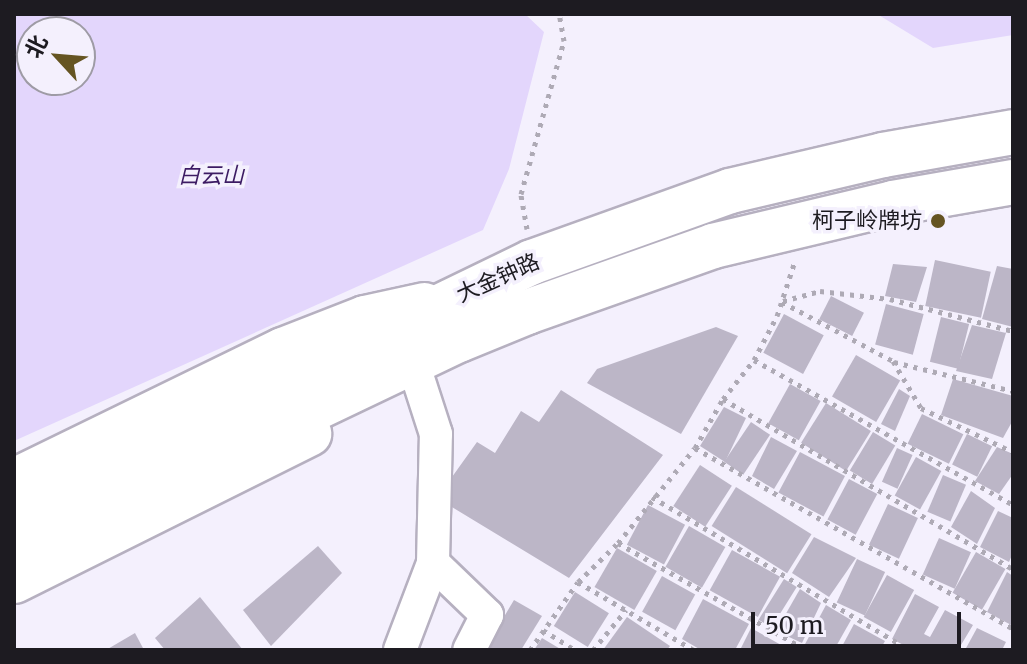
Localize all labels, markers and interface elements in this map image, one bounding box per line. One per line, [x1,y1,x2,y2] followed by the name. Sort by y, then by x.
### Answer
[16,16,96,96] north arrow
[19,30,54,62] text: 北
[178,163,244,189] park label: 白云山
[812,208,922,234] place label: 柯子岭牌坊
[929,212,947,230] marker: 柯子岭牌坊
[452,248,544,308] street label: 大金钟路
[755,596,965,646] scale bar
[765,610,824,641] text: 50 m

